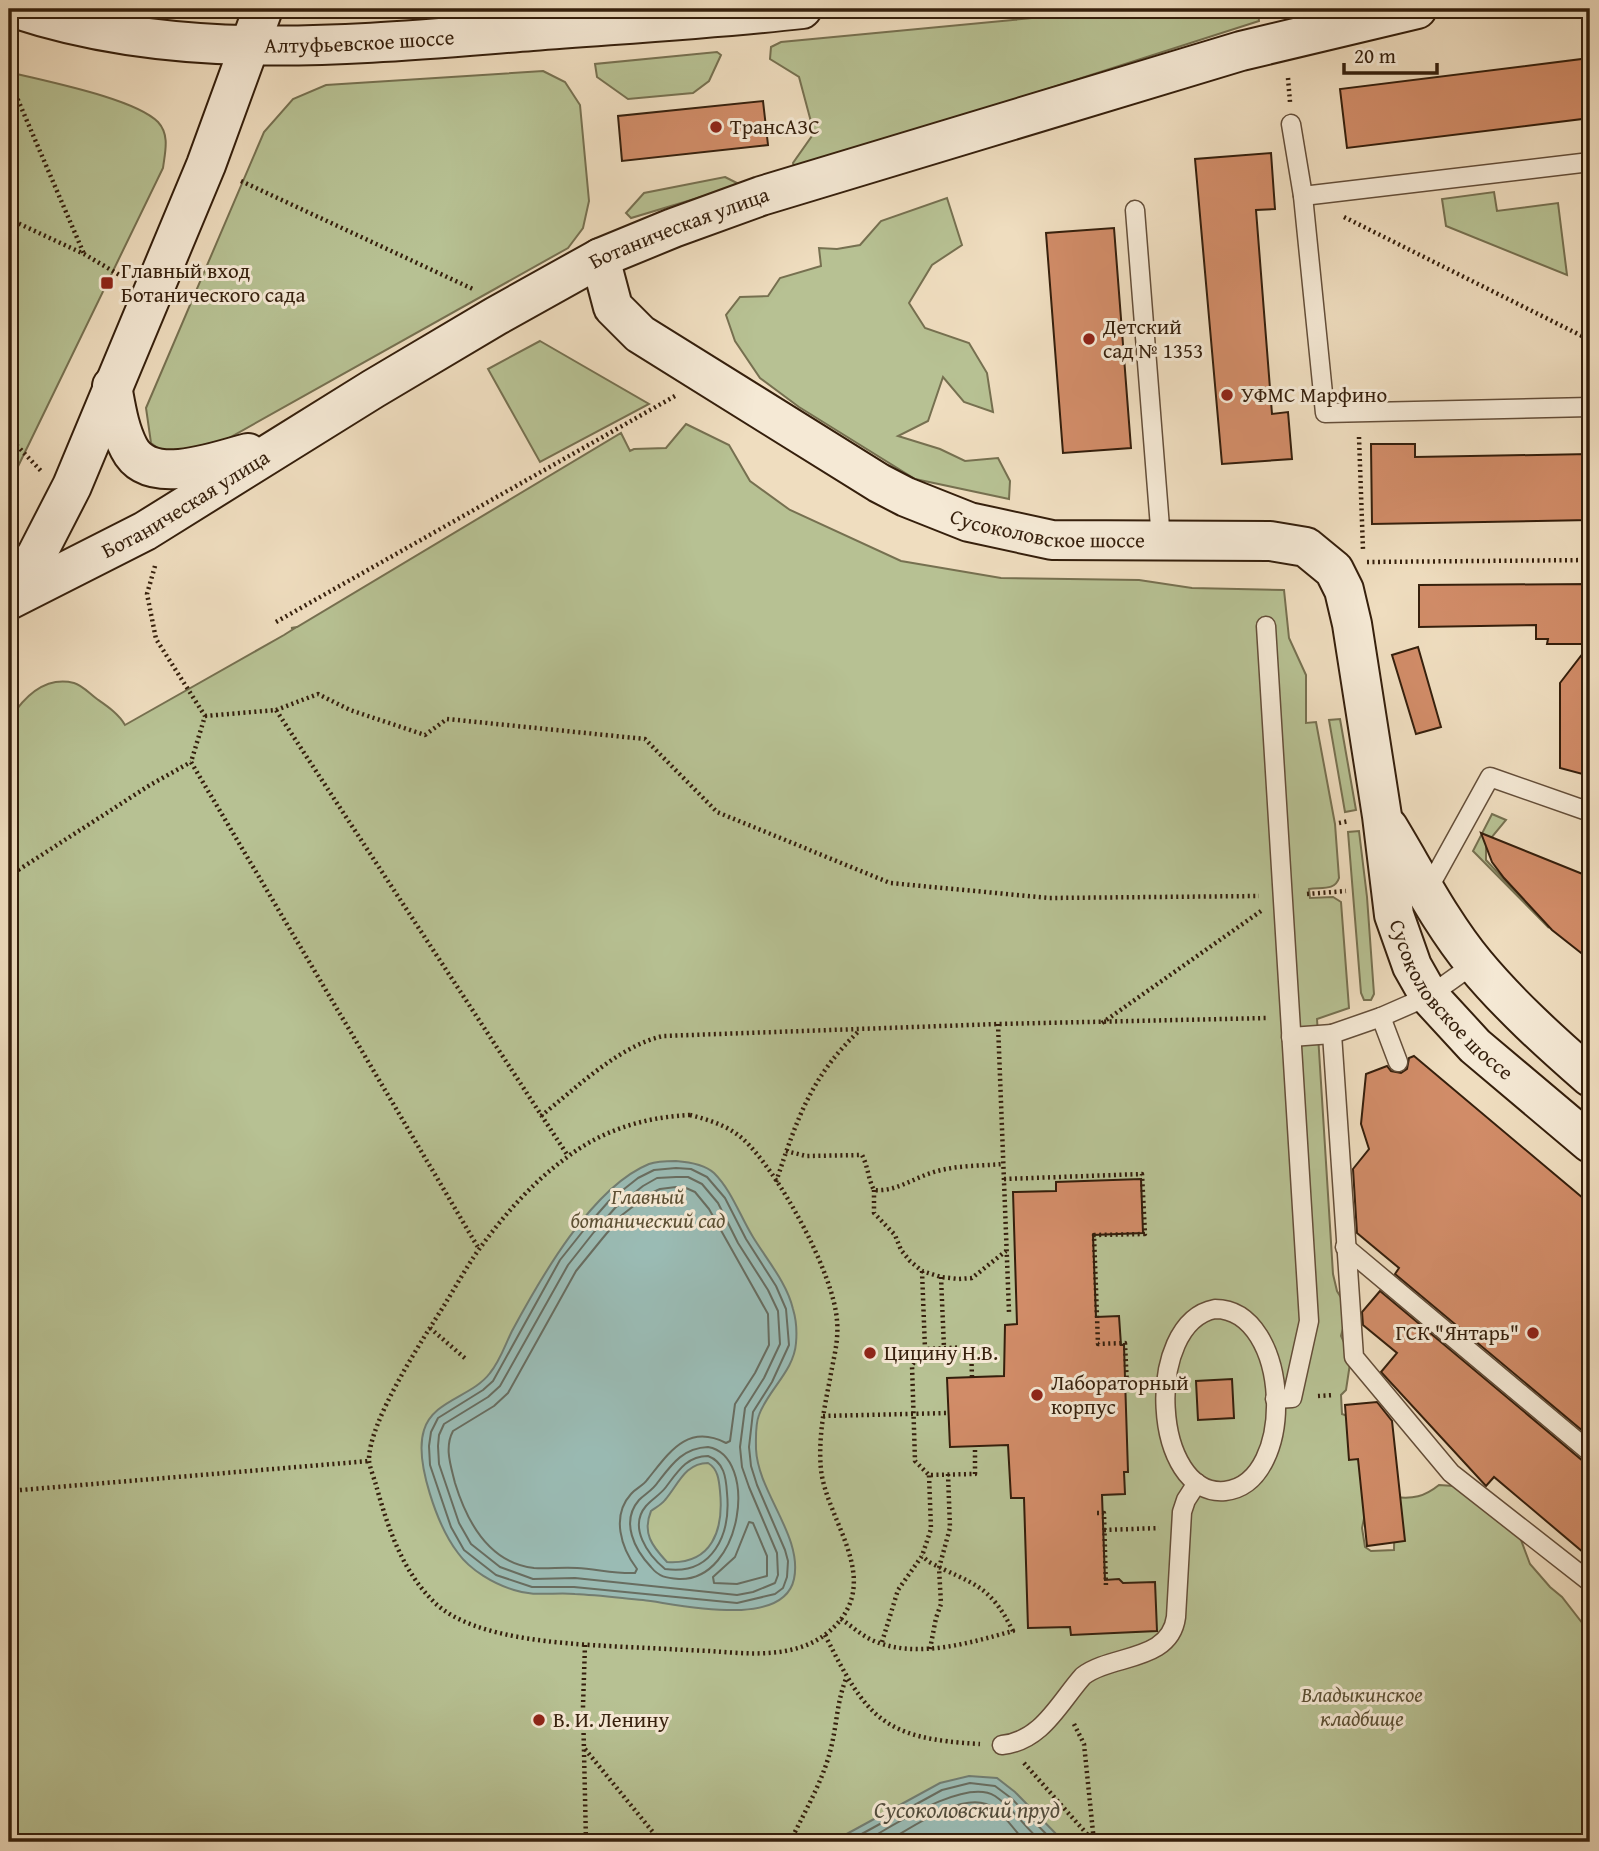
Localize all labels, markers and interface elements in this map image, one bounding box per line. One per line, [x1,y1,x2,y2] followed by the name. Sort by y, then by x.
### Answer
[264,21,455,61] street label: Алтуфьевское шоссе
[1344,32,1436,76] scale bar
[1354,40,1396,71] text: 20 m
[730,111,820,142] place label: ТрансАЗС
[708,119,724,135] marker: ТрансАЗС
[583,178,773,276] street label: Ботаническая улица
[121,255,305,310] place label: Главный вход Ботанического сада
[99,275,115,291] marker: Главный вход Ботанического сада
[1102,311,1203,366] place label: Детский сад № 1353
[1081,331,1097,347] marker: Детский сад № 1353
[1241,379,1387,410] place label: УФМС Марфино
[1219,387,1235,403] marker: УФМС Марфино
[96,441,275,566] street label: Ботаническая улица
[946,500,1145,555] street label: Сусоколовское шоссе
[1382,915,1521,1087] street label: Сусоколовское шоссе
[571,1181,725,1236] park label: Главный ботанический сад
[1396,1317,1519,1348] place label: ГСК "Янтарь"
[1525,1325,1541,1341] marker: ГСК "Янтарь"
[884,1337,998,1368] place label: Цицину Н.В.
[862,1345,878,1361] marker: Цицину Н.В.
[1051,1367,1189,1422] place label: Лабораторный корпус
[1029,1387,1045,1403] marker: Лабораторный корпус
[1300,1679,1423,1734] park label: Владыкинское кладбище
[553,1704,670,1735] place label: В. И. Ленину
[531,1712,547,1728] marker: В. И. Ленину
[874,1793,1060,1826] water label: Сусоколовский пруд

